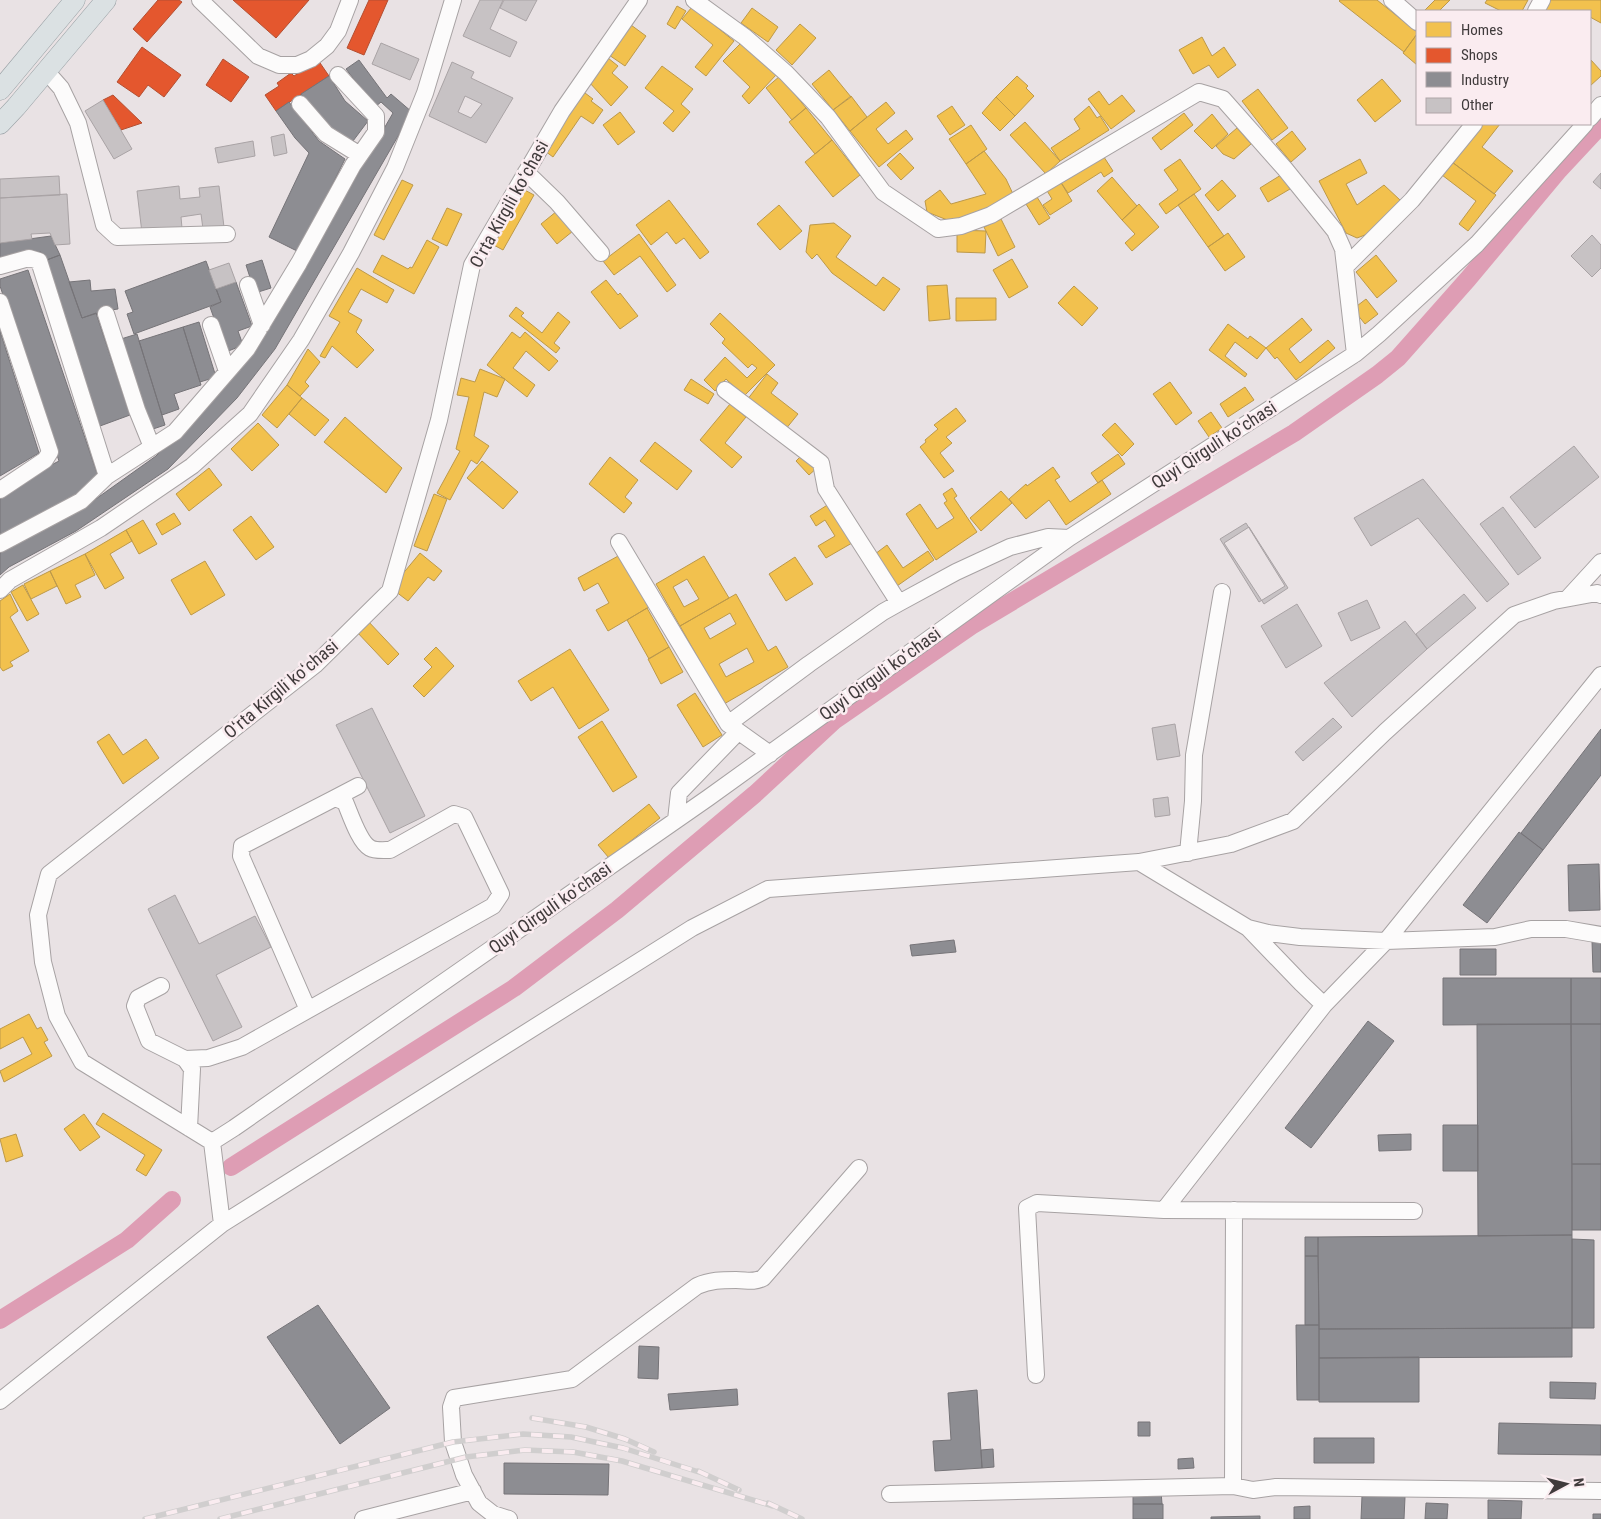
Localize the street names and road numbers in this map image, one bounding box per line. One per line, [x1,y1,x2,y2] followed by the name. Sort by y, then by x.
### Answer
[465,136,552,271] street label: Oʻrta Kirgili koʻchasi
[1147,396,1280,493] street label: Quyi Qirguli koʻchasi
[815,623,944,725] street label: Quyi Qirguli koʻchasi
[219,635,342,742] street label: Oʻrta Kirgili koʻchasi
[484,858,615,958] street label: Quyi Qirguli koʻchasi

